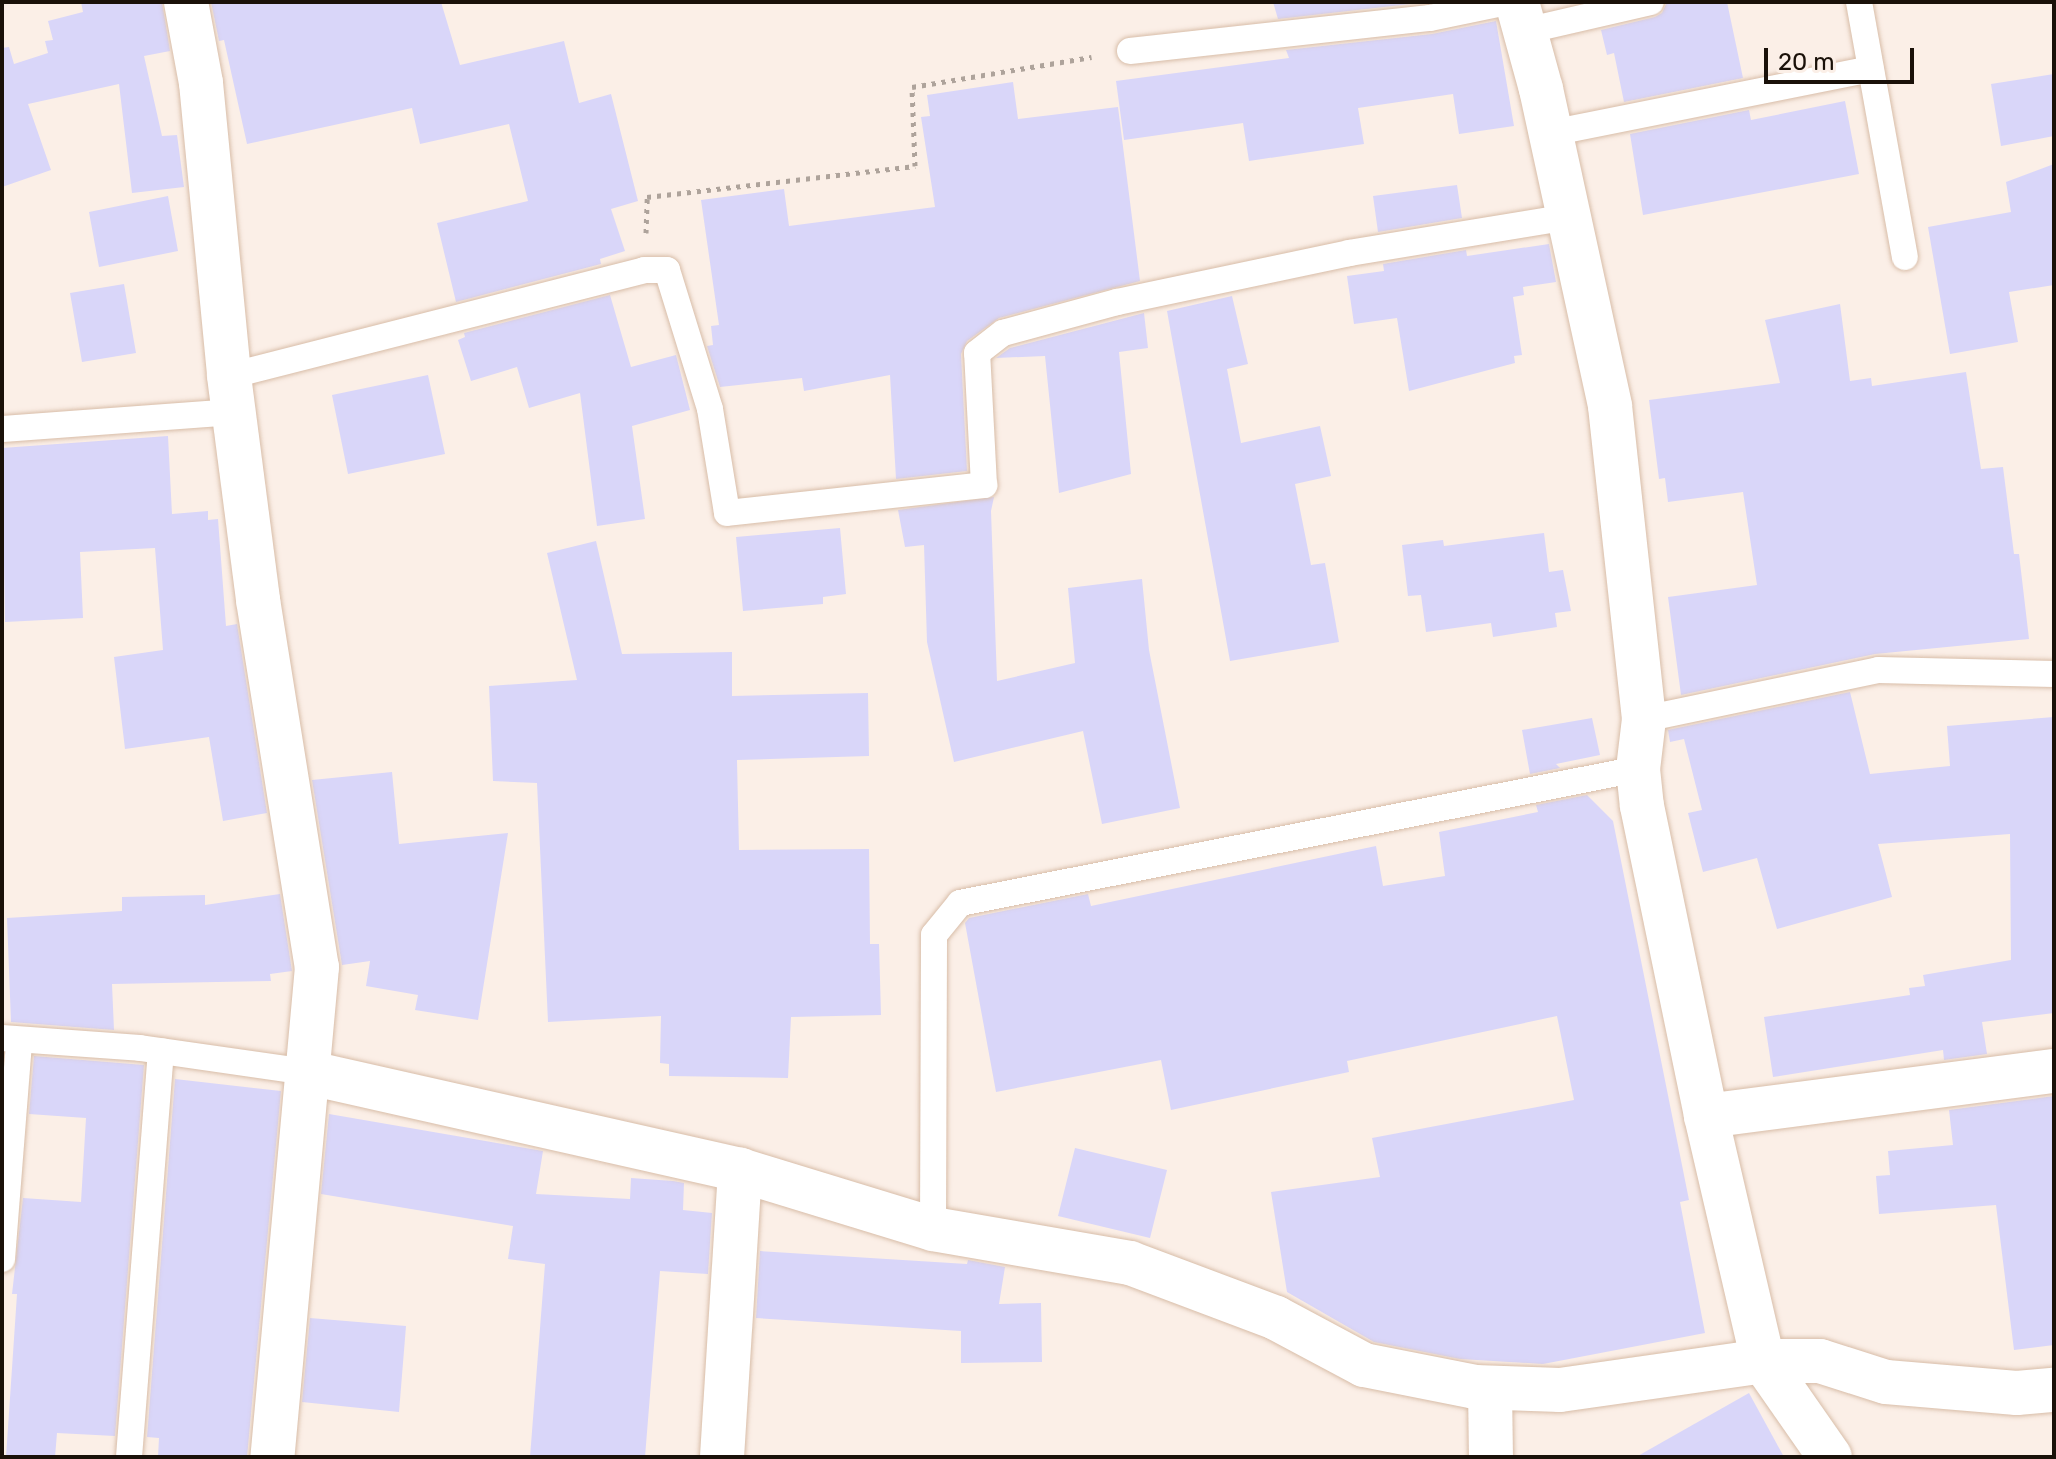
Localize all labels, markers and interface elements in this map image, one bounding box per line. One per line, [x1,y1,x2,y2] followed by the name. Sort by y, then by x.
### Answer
[1768,32,1918,82] scale bar
[1778,48,1835,76] text: 20 m

